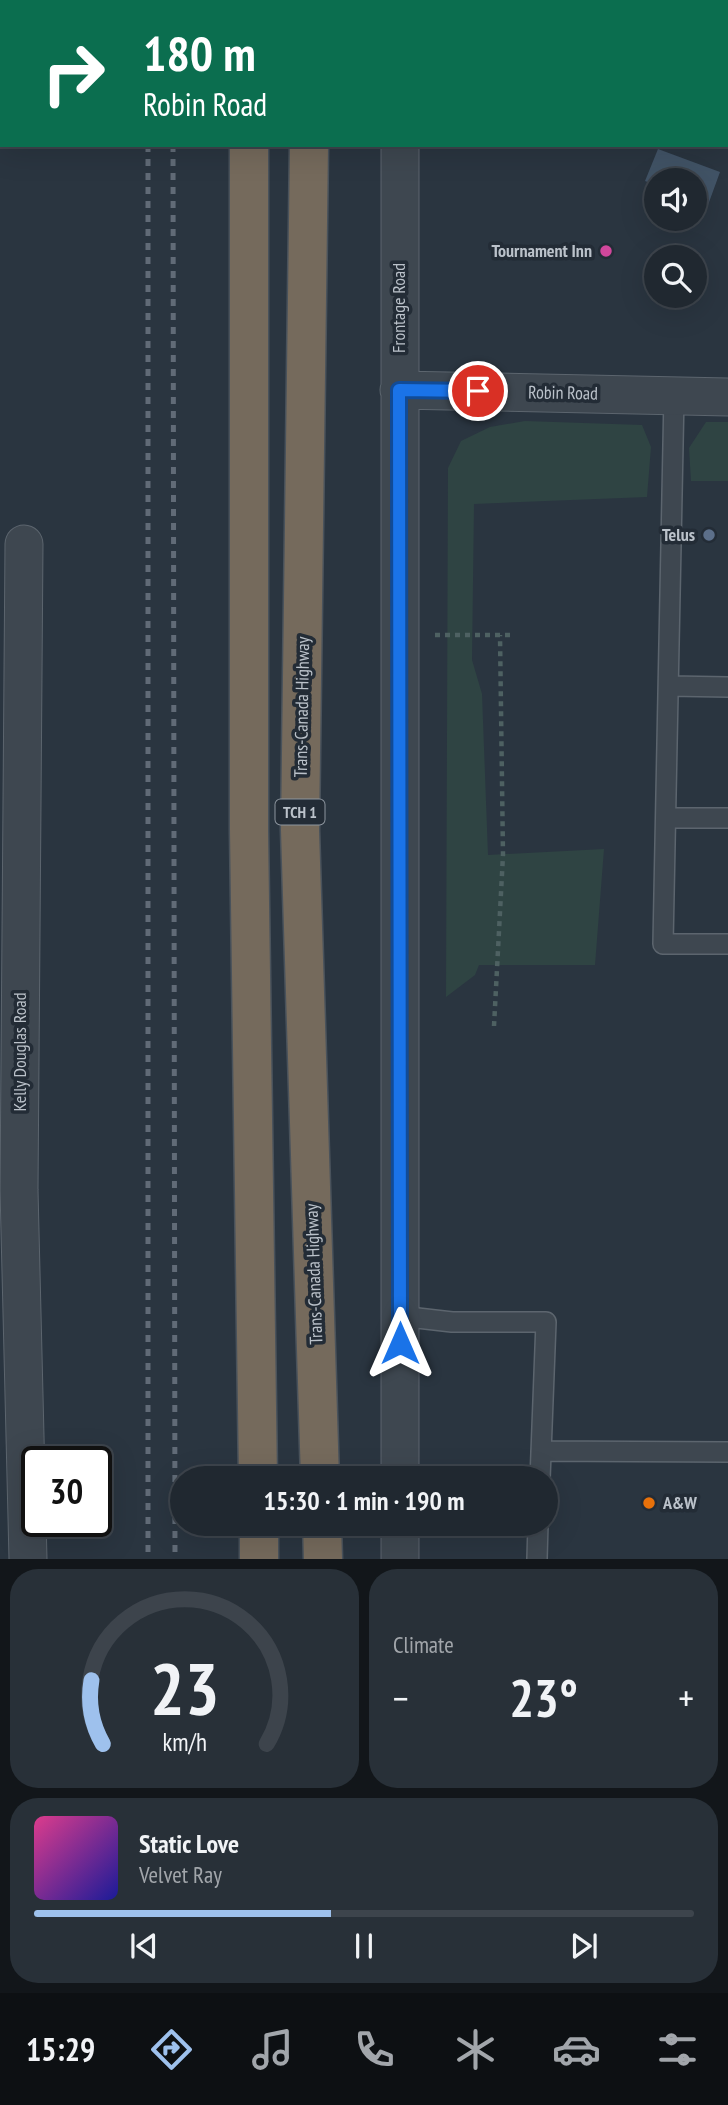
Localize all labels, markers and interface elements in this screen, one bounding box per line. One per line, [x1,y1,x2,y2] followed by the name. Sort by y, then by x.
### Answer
[143,21,256,85] text: 180 m
[28,28,119,119] icon: right
[143,83,267,125] text: Robin Road
[644,168,707,308] map controls
[644,168,707,231] button: sound
[491,239,592,262] place label: Tournament Inn
[598,243,614,259] marker: Tournament Inn
[644,245,707,308] button: search
[387,263,410,353] street label: Frontage Road
[448,361,508,421] pin
[459,372,497,410] icon: arrive
[528,380,598,405] street label: Robin Road
[662,523,695,546] place label: Telus
[701,527,717,543] marker: Telus
[289,636,314,778] street label: Trans-Canada Highway
[276,800,324,824] road number: TCH 1
[8,993,31,1111] street label: Kelly Douglas Road
[300,1203,327,1345] street label: Trans-Canada Highway
[363,1306,437,1380] position arrow
[21,1446,112,1537] speed limit sign: 30
[264,1484,464,1517] text: 15:30 · 1 min · 190 m
[662,1491,697,1514] place label: A&W
[641,1495,657,1511] marker: A&W
[393,1630,454,1659] text: Climate
[150,1641,219,1735] text: 23
[509,1664,578,1731] text: 23°
[393,1673,409,1722] text: −
[678,1673,694,1722] text: +
[162,1726,207,1758] text: km/h
[139,1827,239,1860] text: Static Love
[139,1860,222,1889] text: Velvet Ray
[125,1927,163,1965] icon: previous
[345,1927,383,1965] icon: pause
[565,1927,603,1965] icon: next
[147,2025,196,2074] icon: directions
[248,2025,297,2074] icon: music
[350,2025,399,2074] icon: phone
[451,2025,500,2074] icon: climate
[552,2025,601,2074] icon: car
[653,2025,702,2074] icon: filters
[26,2028,95,2070] text: 15:29

